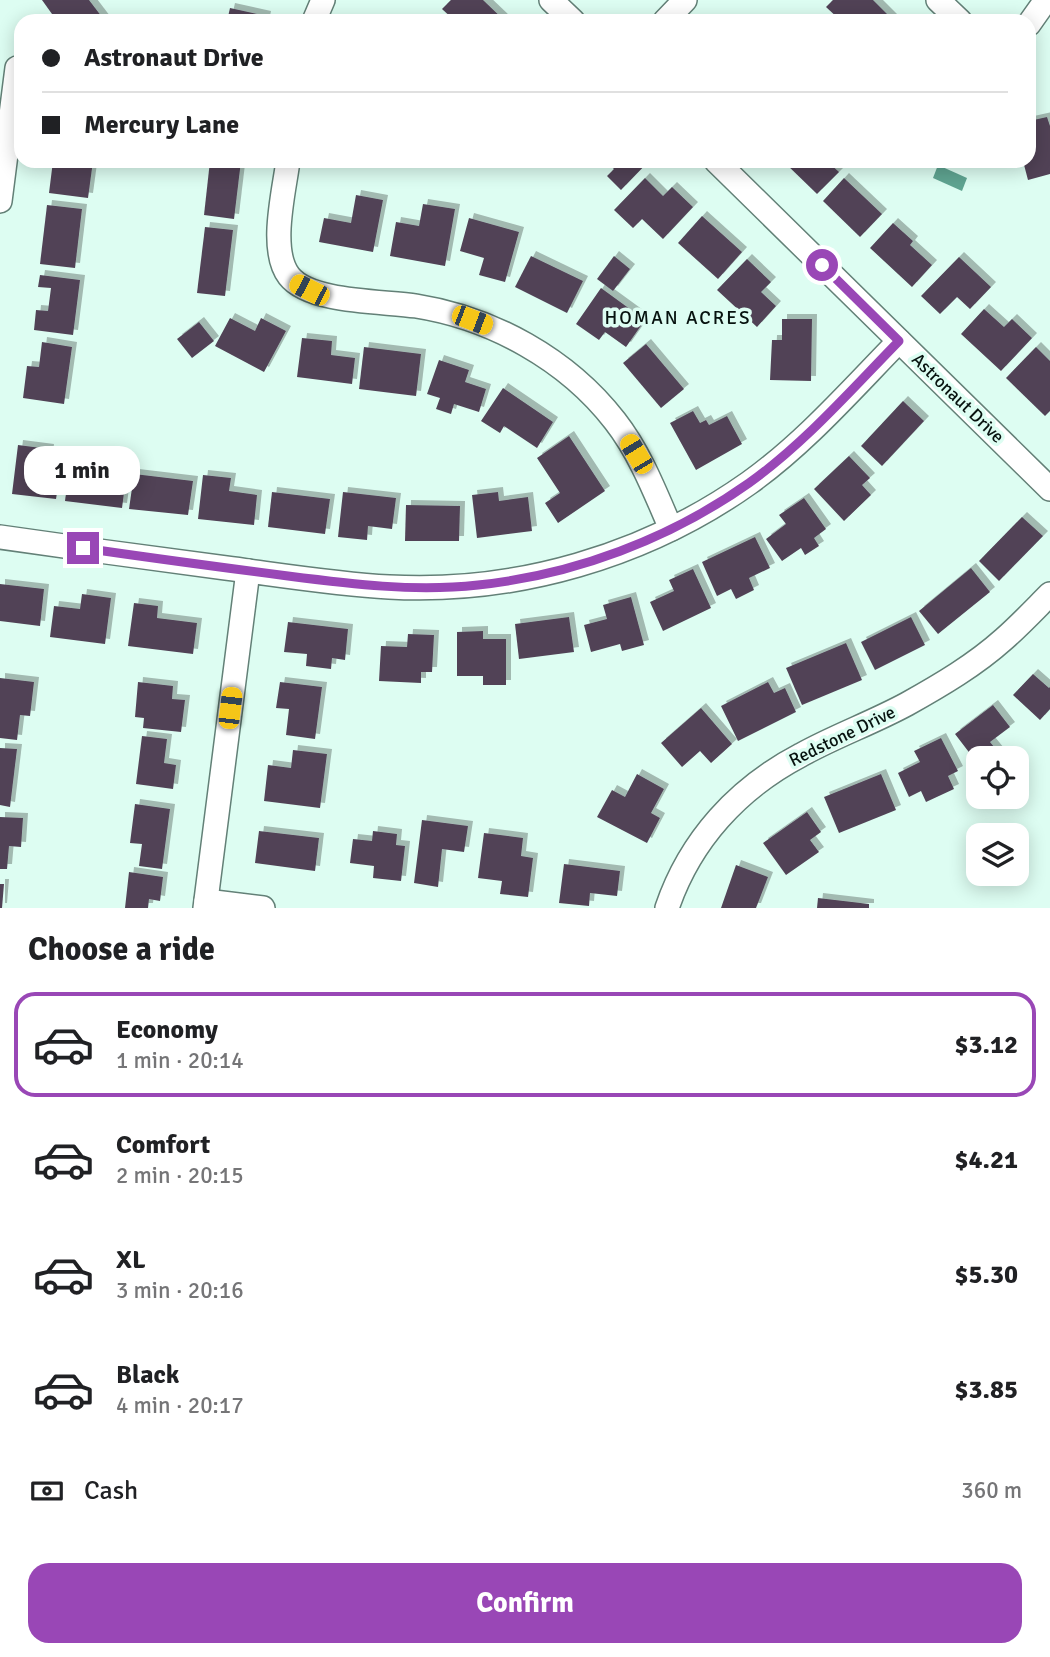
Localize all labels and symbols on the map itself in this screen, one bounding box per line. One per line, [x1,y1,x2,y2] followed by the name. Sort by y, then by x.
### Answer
[806,249,838,281] route start
[286,271,333,309] car
[449,303,496,337] car
[605,306,751,330] district label: HOMAN ACRES
[907,348,1009,448] street label: Astronaut Drive
[617,431,656,477] car
[25,447,141,496] callout: 1 min
[67,532,99,564] route end
[218,686,243,730] car
[785,701,899,771] street label: Redstone Drive

